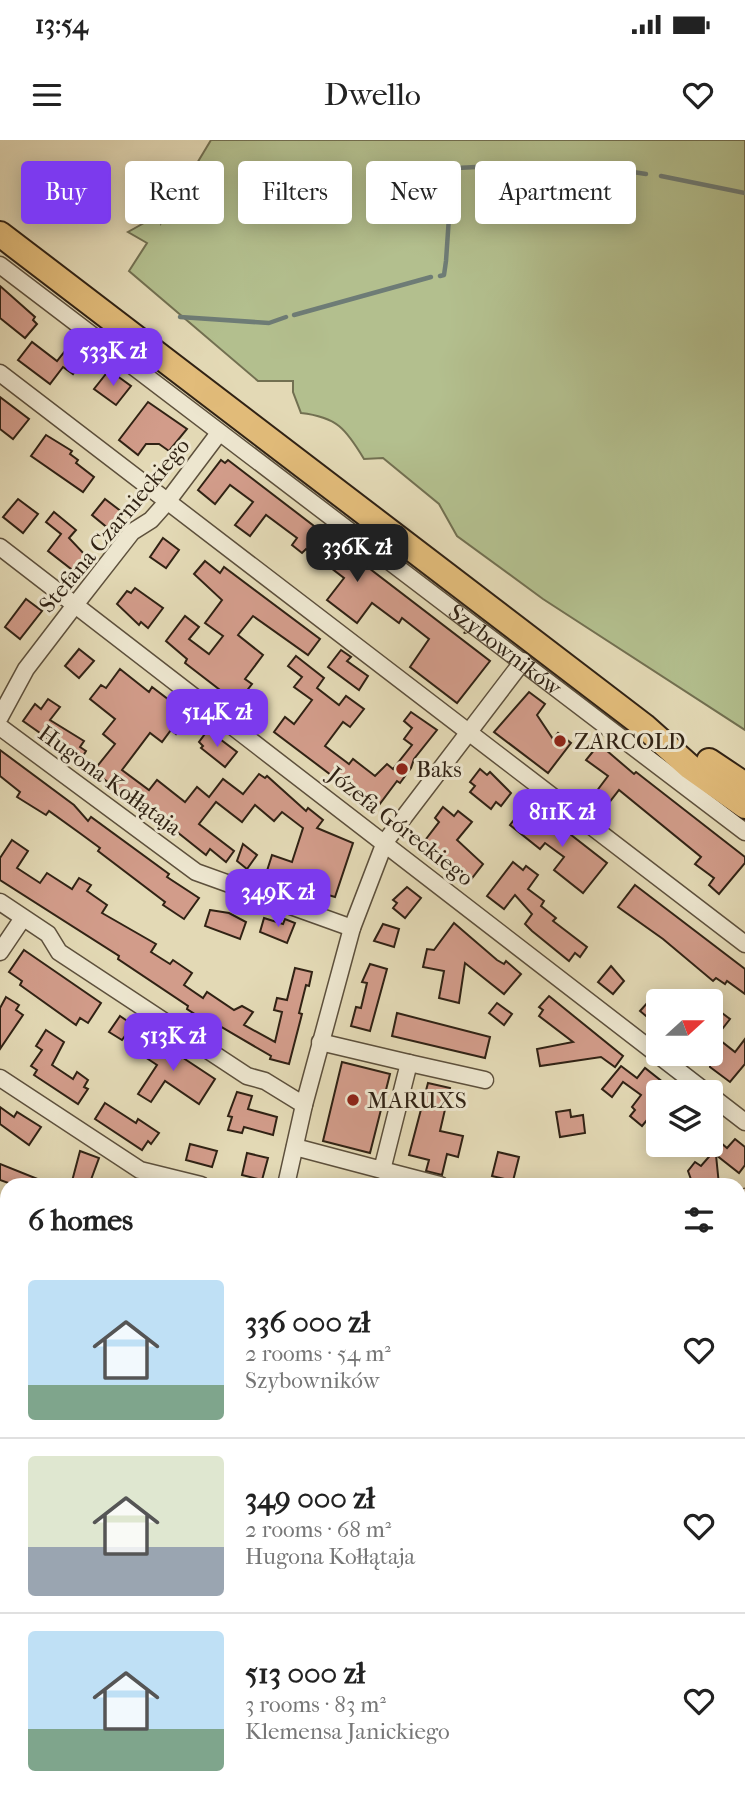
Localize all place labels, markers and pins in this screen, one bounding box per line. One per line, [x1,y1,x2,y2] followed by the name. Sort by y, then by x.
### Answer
[48,328,178,388] pin: 533K zł
[292,524,422,584] pin: 336K zł
[152,690,282,749] pin: 514K zł
[574,728,685,755] place label: ZARCOLD
[552,733,568,749] marker: ZARCOLD
[416,756,462,783] place label: Baks
[394,761,410,777] marker: Baks
[497,790,627,849] pin: 811K zł
[213,870,343,929] pin: 349K zł
[108,1014,238,1073] pin: 513K zł
[367,1087,467,1114] place label: MARUXS
[345,1092,361,1108] marker: MARUXS

